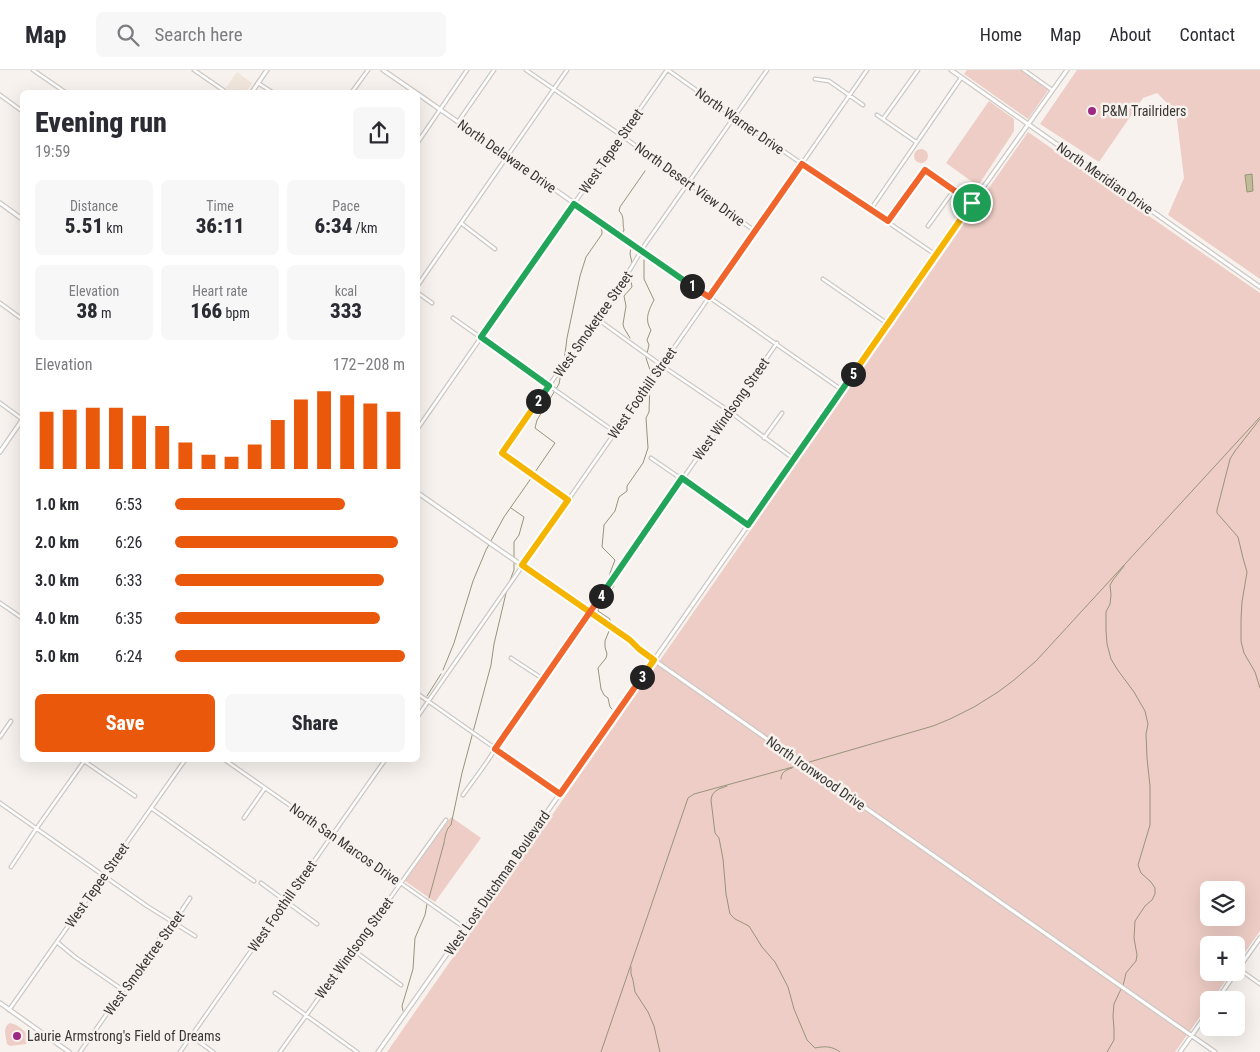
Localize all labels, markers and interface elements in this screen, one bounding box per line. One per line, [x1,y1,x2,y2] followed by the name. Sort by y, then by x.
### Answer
[96,12,446,57] search box
[25,21,66,49] text: Map
[114,21,142,49] icon: search
[154,23,243,46] text: Search here
[980,24,1022,45] text: Home
[1050,24,1081,45] text: Map
[1109,24,1151,45] text: About
[1179,24,1235,45] text: Contact
[693,84,788,158] street label: North Warner Drive
[1102,103,1186,119] place label: P&M Trailriders
[1086,105,1098,117] marker: P&M Trailriders
[35,106,167,139] text: Evening run
[576,106,646,196] street label: West Tepee Street
[353,107,405,159] button: share
[455,116,560,196] street label: North Delaware Drive
[632,139,748,229] street label: North Desert View Drive
[1054,139,1157,217] street label: North Meridian Drive
[35,142,70,161] text: 19:59
[951,182,993,224] pin
[958,189,986,217] icon: arrive
[70,198,118,214] text: Distance
[206,198,234,214] text: Time
[332,198,360,214] text: Pace
[65,214,103,238] text: 5.51
[196,214,244,238] text: 36:11
[314,214,352,238] text: 6:34
[103,220,123,236] text: km
[352,220,378,236] text: /km
[550,268,636,380] street label: West Smoketree Street
[680,274,704,298] pin: 1
[689,278,696,294] text: 1
[69,283,119,299] text: Elevation
[192,283,248,299] text: Heart rate
[335,283,357,299] text: kcal
[76,299,98,323] text: 38
[190,299,222,323] text: 166
[330,299,362,323] text: 333
[98,305,112,321] text: m
[222,305,250,321] text: bpm
[604,344,680,442] street label: West Foothill Street
[35,355,93,374] text: Elevation
[333,355,405,374] text: 172–208 m
[690,355,772,463] street label: West Windsong Street
[840,362,866,386] pin: 5
[850,366,857,382] text: 5
[526,388,550,414] pin: 2
[535,393,542,409] text: 2
[35,495,79,514] text: 1.0 km
[115,495,142,514] text: 6:53
[35,533,79,552] text: 2.0 km
[115,533,142,552] text: 6:26
[35,571,79,590] text: 3.0 km
[115,571,142,590] text: 6:33
[588,584,614,608] pin: 4
[598,588,605,604] text: 4
[35,609,79,628] text: 4.0 km
[115,609,142,628] text: 6:35
[35,647,79,666] text: 5.0 km
[115,647,142,666] text: 6:24
[630,664,654,690] pin: 3
[639,669,646,685] text: 3
[35,694,215,752] button: Save
[225,694,405,752] button: Share
[763,733,869,813] street label: North Ironwood Drive
[287,800,404,888] street label: North San Marcos Drive
[441,808,553,958] street label: West Lost Dutchman Boulevard
[62,840,132,930] street label: West Tepee Street
[244,857,320,955] street label: West Foothill Street
[1200,881,1245,1036] map controls
[1200,881,1245,926] button: layers
[312,894,396,1002] street label: West Windsong Street
[101,907,187,1019] street label: West Smoketree Street
[1200,936,1245,981] button: +
[1200,991,1245,1036] button: −
[27,1028,221,1044] place label: Laurie Armstrong's Field of Dreams
[11,1030,23,1042] marker: Laurie Armstrong's Field of Dreams

